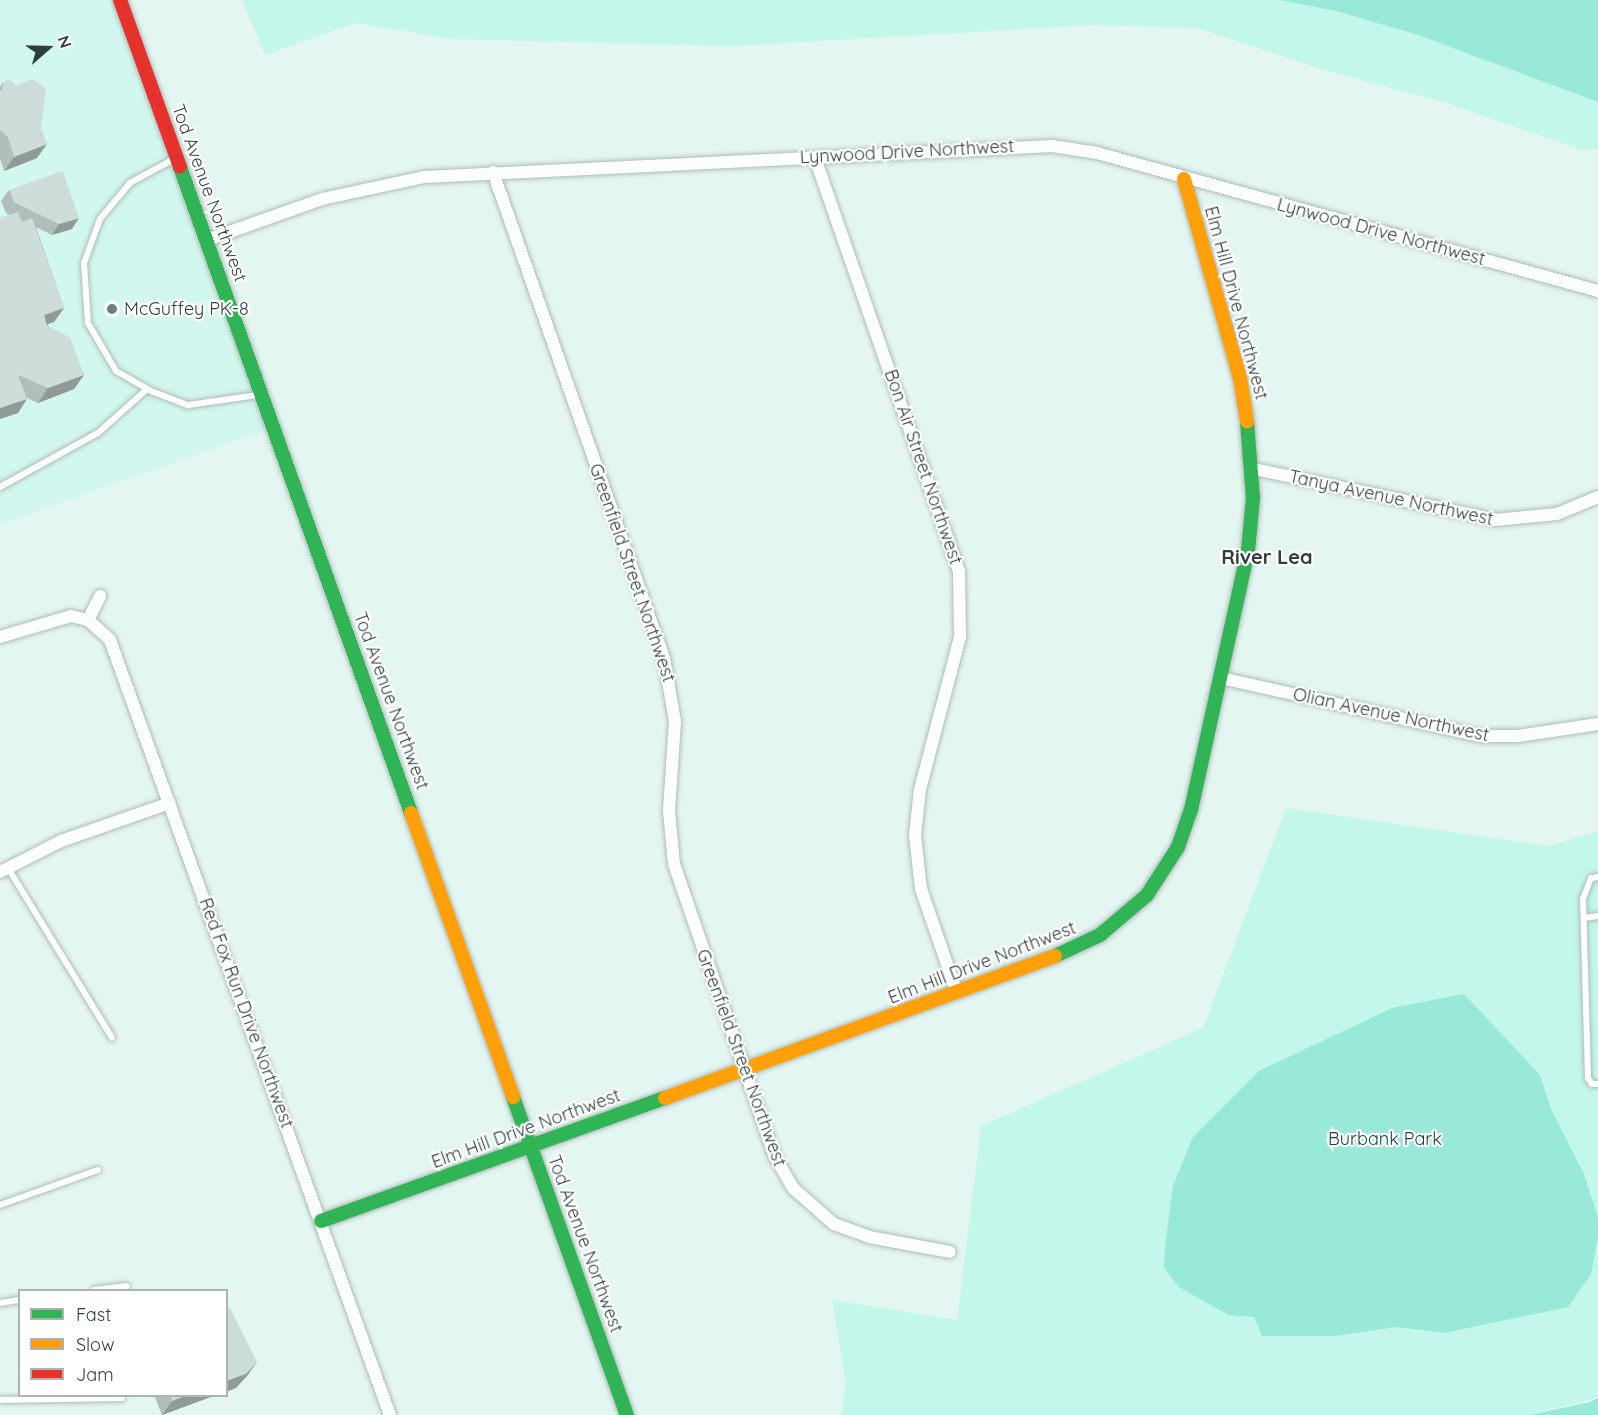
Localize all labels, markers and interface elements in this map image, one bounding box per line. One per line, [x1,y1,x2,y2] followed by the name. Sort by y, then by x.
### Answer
[18,18,78,78] north arrow
[54,33,76,51] text: N
[167,101,251,285] street label: Tod Avenue Northwest
[799,136,1015,168] street label: Lynwood Drive Northwest
[1275,194,1487,270] street label: Lynwood Drive Northwest
[1200,204,1272,402] street label: Elm Hill Drive Northwest
[124,298,249,320] place label: McGuffey PK-8
[105,302,119,316] marker: McGuffey PK-8
[879,367,967,567] street label: Bon Air Street Northwest
[584,461,680,685] street label: Greenfield Street Northwest
[1287,466,1495,530] street label: Tanya Avenue Northwest
[1221,544,1313,568] district label: River Lea
[349,609,433,793] street label: Tod Avenue Northwest
[1291,684,1491,746] street label: Olian Avenue Northwest
[194,895,298,1131] street label: Red Fox Run Drive Northwest
[885,917,1079,1009] street label: Elm Hill Drive Northwest
[692,946,790,1170] street label: Greenfield Street Northwest
[429,1085,623,1173] street label: Elm Hill Drive Northwest
[1328,1128,1442,1150] park label: Burbank Park
[543,1152,627,1336] street label: Tod Avenue Northwest
[18,1289,228,1397] legend
[76,1303,111,1326] text: Fast
[76,1333,114,1356] text: Slow
[76,1363,114,1386] text: Jam

